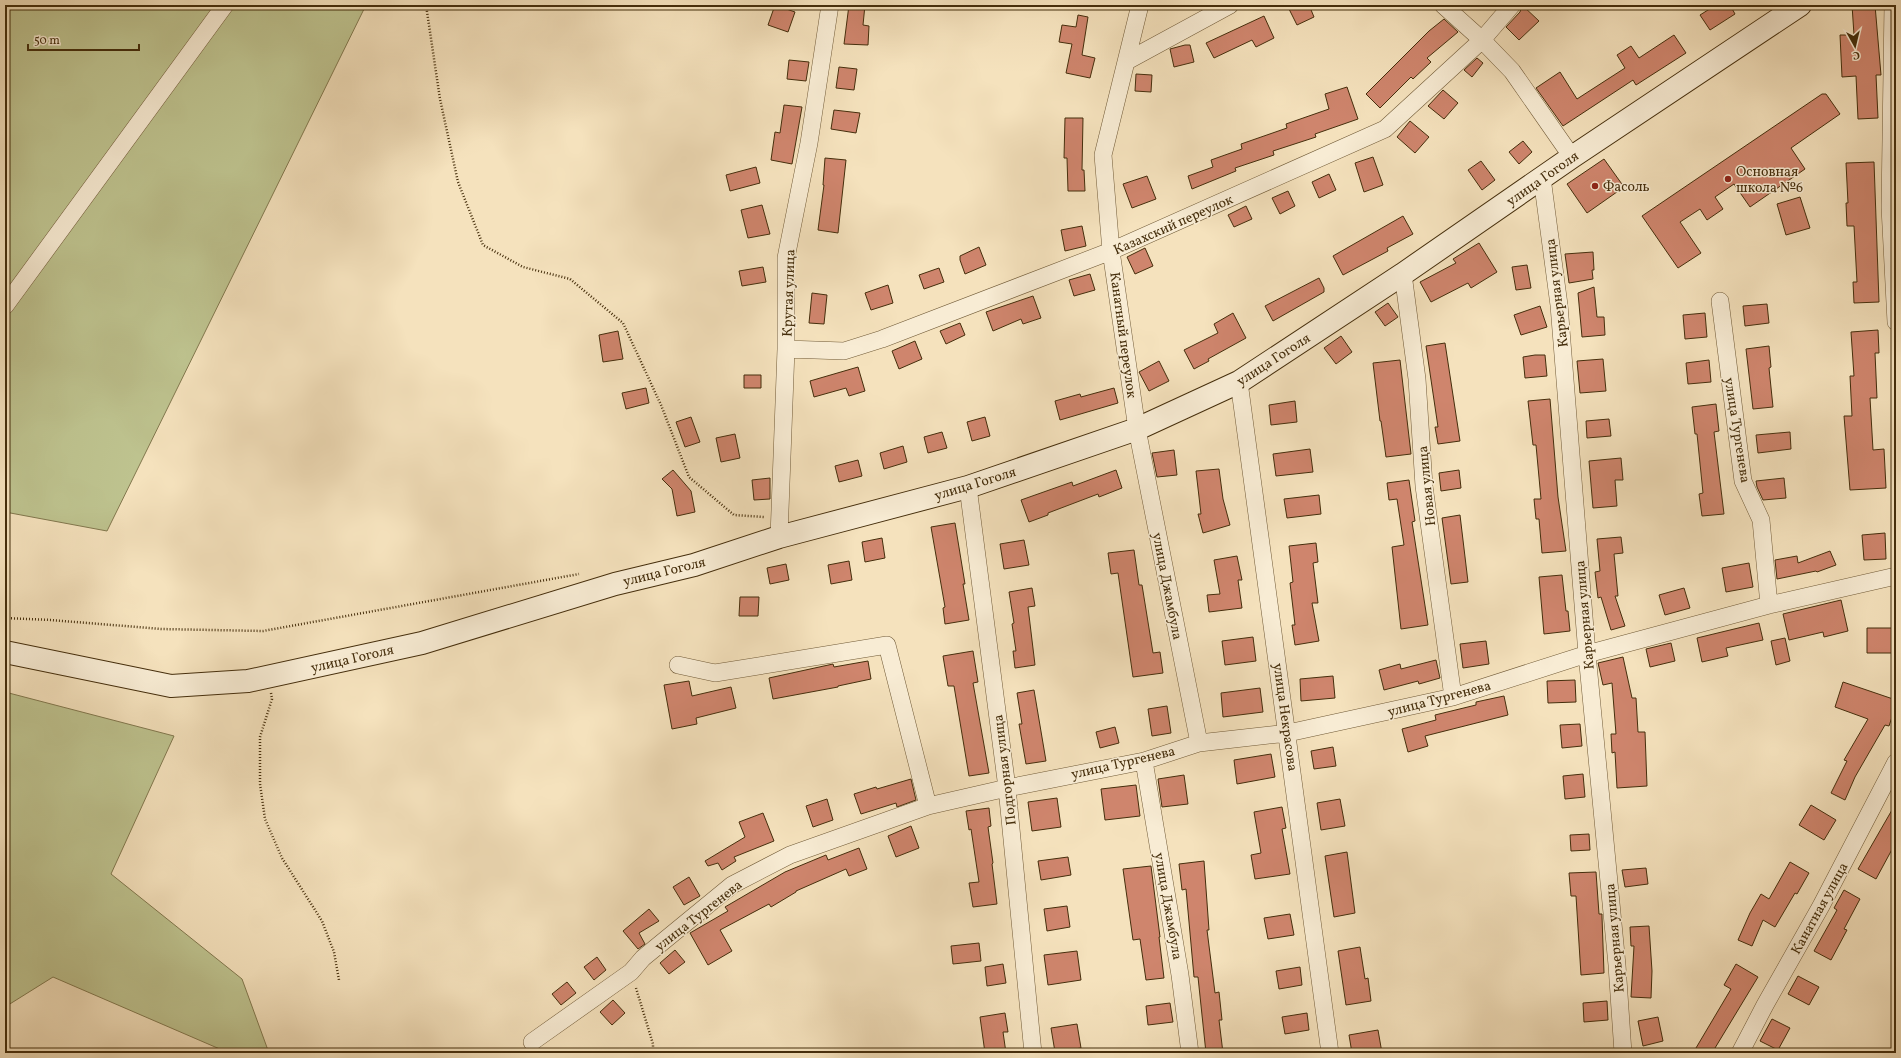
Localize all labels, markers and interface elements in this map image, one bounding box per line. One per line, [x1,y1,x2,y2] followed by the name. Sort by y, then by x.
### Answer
[28,26,139,52] scale bar
[1835,26,1875,66] north arrow
[34,33,60,49] text: 50 m
[1852,46,1861,62] text: С
[1503,147,1583,211] street label: улица Гоголя
[1736,163,1803,198] place label: Основная школа №6
[1723,174,1733,184] marker: Основная школа №6
[1603,178,1650,197] place label: Фасоль
[1590,181,1600,191] marker: Фасоль
[1111,190,1237,260] street label: Казахский переулок
[1541,237,1574,348] street label: Карьерная улица
[778,249,801,337] street label: Крутая улица
[1104,271,1141,400] street label: Канатный переулок
[1233,329,1314,391] street label: улица Гоголя
[1719,376,1754,484] street label: улица Тургенева
[1414,445,1441,527] street label: Новая улица
[932,463,1019,506] street label: улица Гоголя
[1147,531,1186,641] street label: улица Джамбула
[621,553,708,592] street label: улица Гоголя
[1571,559,1600,670] street label: Карьерная улица
[309,641,396,678] street label: улица Гоголя
[1268,662,1302,773] street label: улица Некрасова
[1386,677,1493,722] street label: улица Тургенева
[989,713,1022,826] street label: Подгорная улица
[1069,742,1177,785] street label: улица Тургенева
[1149,851,1186,961] street label: улица Джамбула
[1787,859,1853,958] street label: Канатная улица
[651,876,747,956] street label: улица Тургенева
[1601,882,1630,993] street label: Карьерная улица

